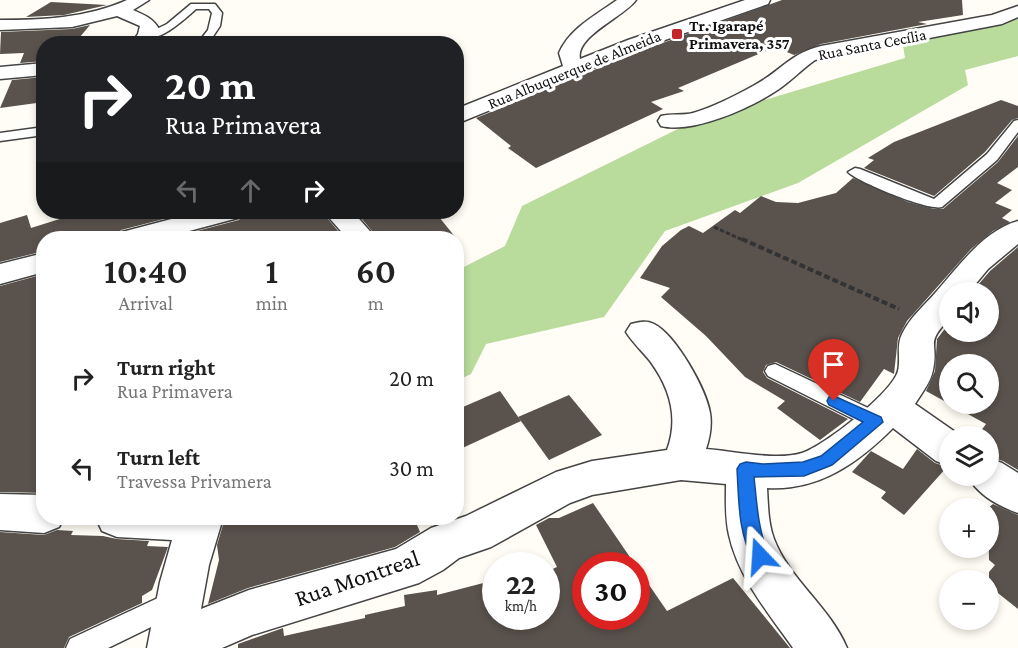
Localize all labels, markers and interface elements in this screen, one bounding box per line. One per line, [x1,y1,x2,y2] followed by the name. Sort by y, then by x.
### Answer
[689,17,790,52] place label: Tr. Igarapé Primavera, 357
[817,26,928,63] street label: Rua Santa Cecília
[485,27,664,113] street label: Rua Albuquerque de Almeida
[670,27,684,41] marker: Tr. Igarapé Primavera, 357
[66,60,144,138] icon: right
[165,61,256,108] text: 20 m
[165,110,321,140] text: Rua Primavera
[171,174,204,207] icon: left
[234,174,267,207] icon: ahead
[297,174,330,207] icon: right
[104,251,188,291] text: 10:40
[265,251,278,291] text: 1
[356,251,396,291] text: 60
[939,282,999,630] map controls
[939,282,999,342] button: sound
[119,292,173,314] text: Arrival
[256,292,288,314] text: min
[368,292,384,314] text: m
[808,339,859,401] pin
[817,348,850,381] icon: arrive
[939,354,999,414] button: search
[117,355,215,380] text: Turn right
[66,362,99,395] icon: right
[389,366,434,391] text: 20 m
[117,380,233,402] text: Rua Primavera
[939,426,999,486] button: layers
[117,445,200,470] text: Turn left
[66,452,99,485] icon: left
[389,456,434,481] text: 30 m
[117,470,272,492] text: Travessa Privamera
[939,498,999,558] button: +
[728,524,792,588] position arrow
[291,544,423,611] street label: Rua Montreal
[572,552,650,630] speed limit sign: 30
[506,567,536,600] text: 22
[939,570,999,630] button: −
[505,598,537,614] text: km/h

